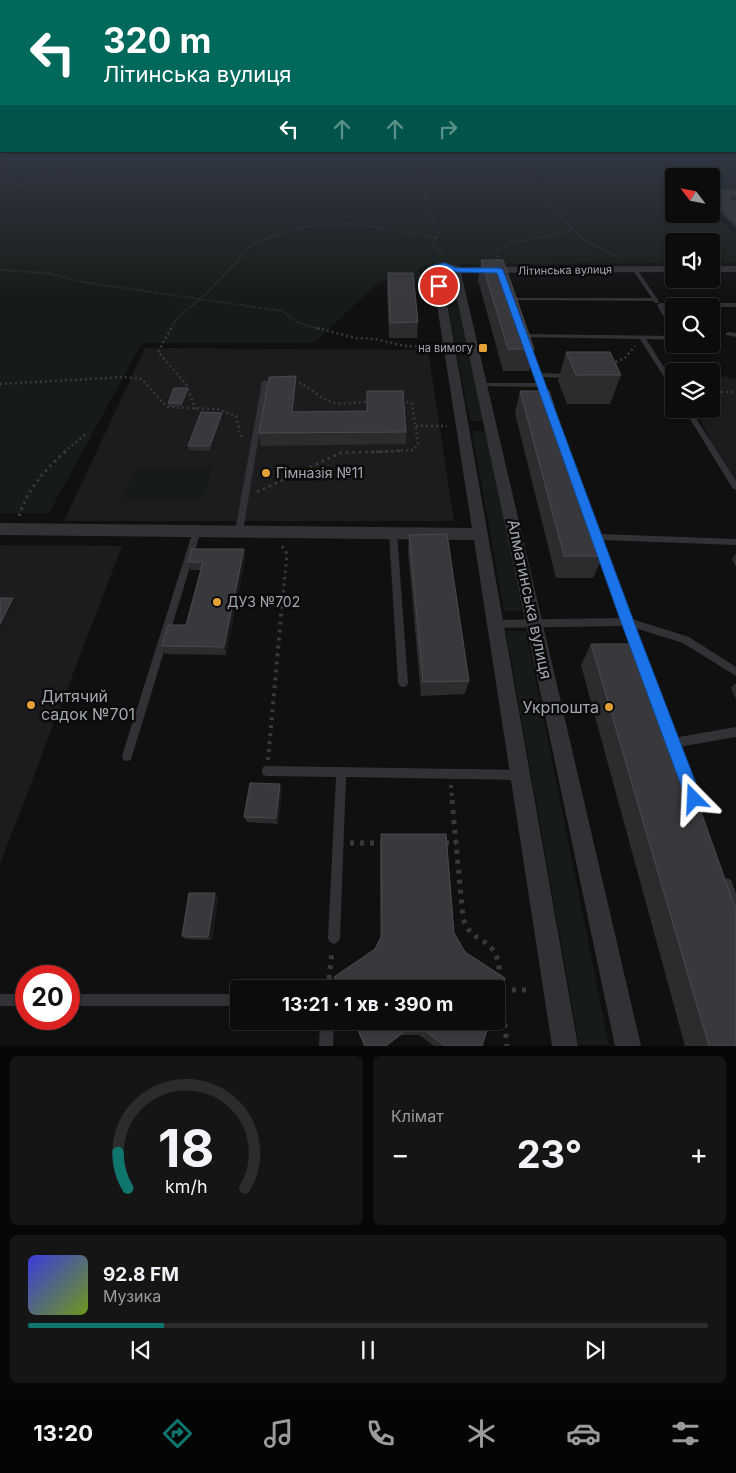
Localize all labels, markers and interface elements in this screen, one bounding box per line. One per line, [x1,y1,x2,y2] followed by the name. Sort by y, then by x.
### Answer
[103,19,211,61] text: 320 m
[20,20,85,85] icon: left
[103,61,292,87] text: Літинська вулиця
[275,115,303,143] icon: left
[328,115,356,143] icon: ahead
[381,115,409,143] icon: ahead
[434,115,462,143] icon: right
[665,168,720,222] north arrow
[665,168,720,418] map controls
[665,233,720,288] button: sound
[518,262,612,278] street label: Літинська вулиця
[418,265,460,307] pin
[425,272,453,300] icon: arrive
[665,298,720,353] button: search
[418,341,473,355] place label: на вимогу
[477,342,489,354] marker: на вимогу
[665,363,720,418] button: layers
[276,464,363,481] place label: Гімназія №11
[260,467,272,479] marker: Гімназія №11
[503,517,557,681] street label: Алматинська вулиця
[227,593,300,610] place label: ДУЗ №702
[211,596,223,608] marker: ДУЗ №702
[41,686,135,724] place label: Дитячий садок №701
[523,697,599,717] place label: Укрпошта
[25,699,37,711] marker: Дитячий садок №701
[603,701,615,713] marker: Укрпошта
[667,772,719,824] position arrow
[15,965,80,1030] speed limit sign: 20
[282,993,453,1016] text: 13:21 · 1 хв · 390 m
[391,1106,444,1126] text: Клімат
[158,1117,215,1180] text: 18
[517,1131,582,1177] text: 23°
[391,1137,410,1171] text: −
[689,1137,708,1171] text: +
[165,1176,208,1197] text: km/h
[103,1263,179,1286] text: 92.8 FM
[103,1286,161,1306] text: Музика
[127,1336,155,1364] icon: previous
[354,1336,382,1364] icon: pause
[581,1336,609,1364] icon: next
[160,1416,195,1451] icon: directions
[261,1416,296,1451] icon: music
[363,1416,398,1451] icon: phone
[464,1416,499,1451] icon: climate
[566,1416,601,1451] icon: car
[668,1416,703,1451] icon: filters
[33,1420,93,1446] text: 13:20

